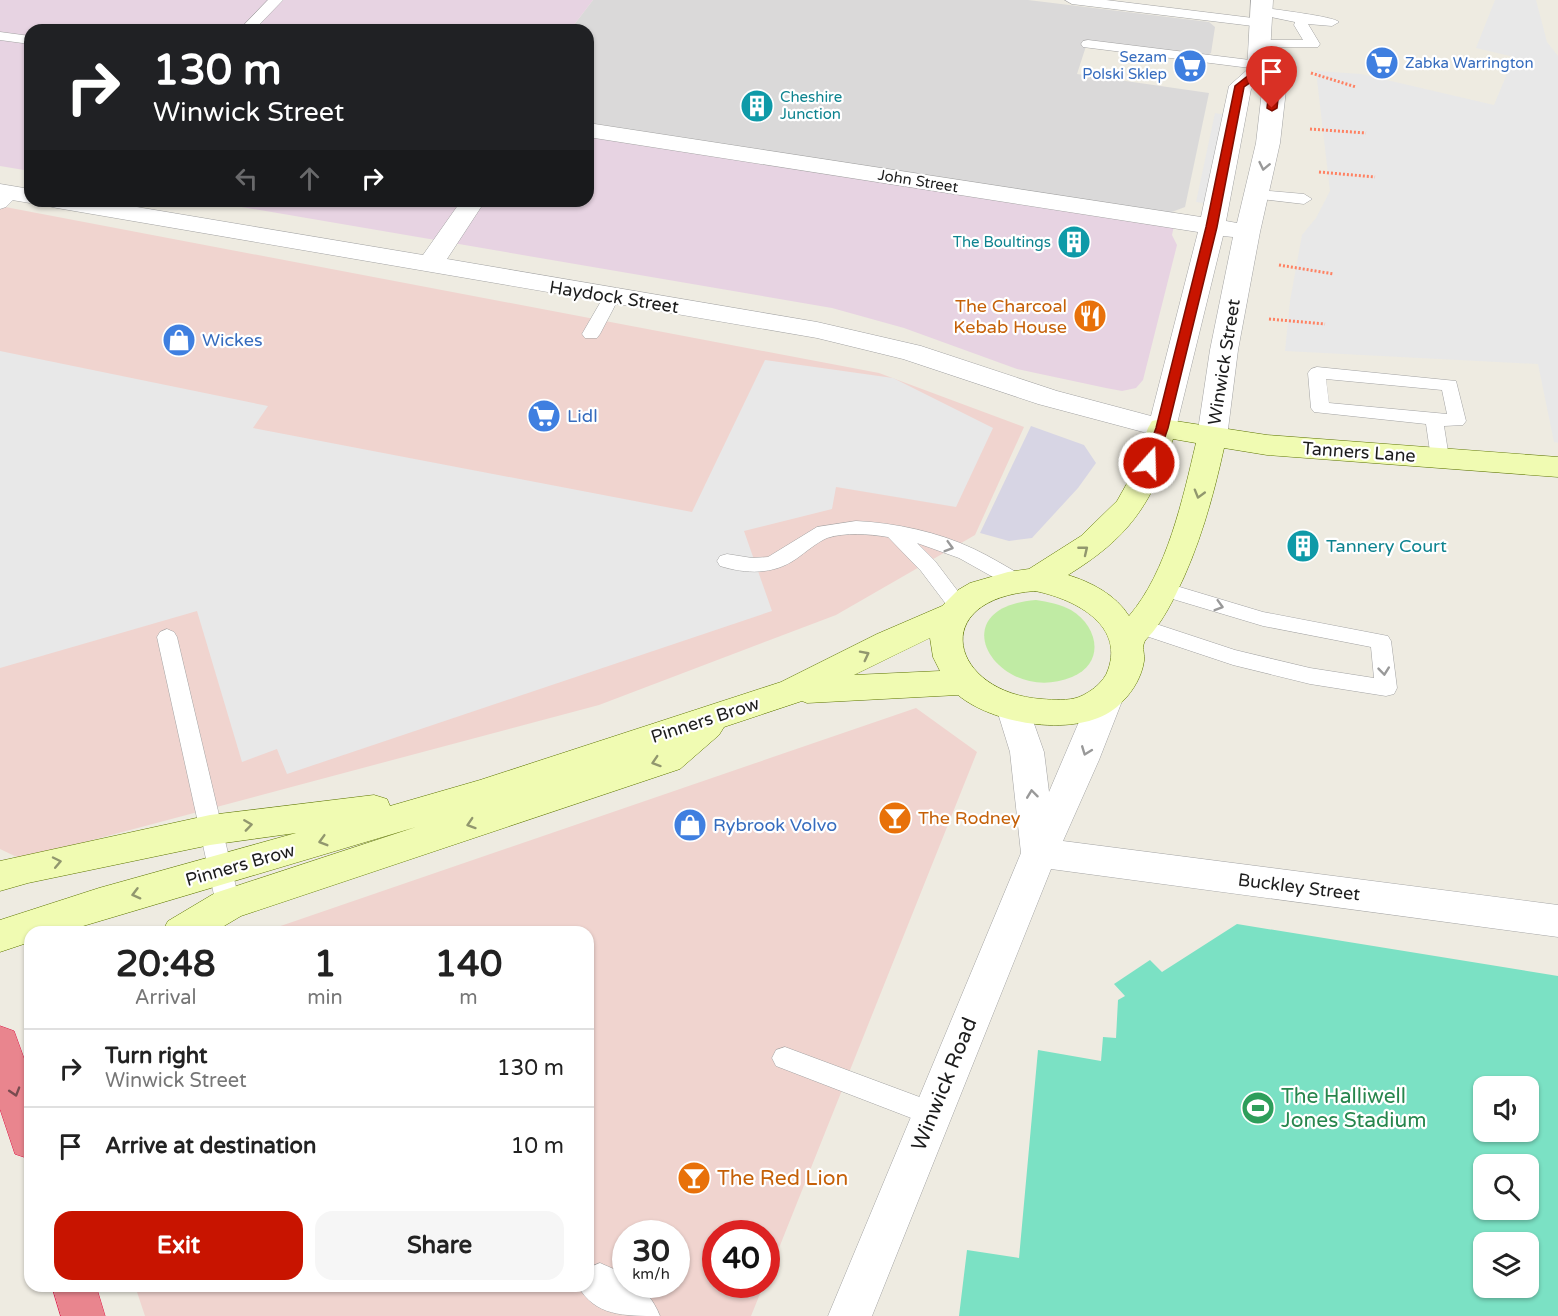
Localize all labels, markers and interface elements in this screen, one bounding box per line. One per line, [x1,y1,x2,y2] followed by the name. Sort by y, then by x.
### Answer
[153,45,282,96] text: 130 m
[1364,45,1400,81] supermarket icon: Zabka Warrington
[1246,46,1297,108] pin
[54,48,132,126] icon: right
[1082,48,1167,83] place label: Sezam Polski Sklep
[1172,48,1208,84] supermarket icon: Sezam Polski Sklep
[1405,54,1534,72] place label: Zabka Warrington
[1255,55,1288,88] icon: arrive
[739,88,775,124] building icon: Cheshire Junction
[780,88,842,123] place label: Cheshire Junction
[153,96,344,129] text: Winwick Street
[1258,161,1271,171] one-way arrow
[230,162,263,195] icon: left
[293,162,326,195] icon: ahead
[356,162,389,195] icon: right
[877,166,960,196] street label: John Street
[1056,224,1092,260] building icon: The Boultings
[953,233,1051,251] place label: The Boultings
[548,276,680,318] street label: Haydock Street
[953,295,1067,338] place label: The Charcoal Kebab House
[1203,297,1245,427] street label: Winwick Street
[1072,298,1108,334] restaurant icon: The Charcoal Kebab House
[161,322,197,358] shop icon: Wickes
[202,329,263,351] place label: Wickes
[526,398,562,434] supermarket icon: Lidl
[567,405,598,427] place label: Lidl
[1117,431,1181,495] position arrow
[1302,437,1416,467] street label: Tanners Lane
[1194,489,1207,499] one-way arrow
[1285,528,1321,564] building icon: Tannery Court
[1326,535,1447,557] place label: Tannery Court
[943,540,954,552] one-way arrow
[1077,546,1088,557] one-way arrow
[1213,599,1224,611] one-way arrow
[858,651,869,662] one-way arrow
[1377,666,1390,675] one-way arrow
[648,692,762,748] street label: Pinners Brow
[1081,744,1093,755] one-way arrow
[651,755,662,768] one-way arrow
[1027,790,1039,799] one-way arrow
[877,800,913,836] bar icon: The Rodney
[672,807,708,843] shop icon: Rybrook Volvo
[918,807,1021,829] place label: The Rodney
[713,814,837,836] place label: Rybrook Volvo
[466,817,477,829] one-way arrow
[243,820,253,832] one-way arrow
[319,834,329,846] one-way arrow
[183,839,297,891] street label: Pinners Brow
[51,856,61,869] one-way arrow
[1237,869,1362,905] street label: Buckley Street
[131,887,142,899] one-way arrow
[116,943,216,986] text: 20:48
[314,943,336,986] text: 1
[434,943,502,986] text: 140
[135,986,197,1010] text: Arrival
[307,986,343,1010] text: min
[459,986,478,1010] text: m
[906,1014,983,1155] street label: Winwick Road
[105,1043,207,1069] text: Turn right
[54,1052,87,1085] icon: right
[497,1055,564,1081] text: 130 m
[105,1069,247,1093] text: Winwick Street
[1473,1076,1539,1298] map controls
[1473,1076,1539,1142] button: sound
[1281,1084,1427,1133] place label: The Halliwell Jones Stadium
[8,1086,20,1097] one-way arrow
[1240,1090,1276,1126] sports icon: The Halliwell Jones Stadium
[54,1130,87,1163] icon: arrive
[105,1133,316,1159] text: Arrive at destination
[510,1133,564,1159] text: 10 m
[1473,1154,1539,1220] button: search
[676,1160,712,1196] bar icon: The Red Lion
[717,1166,848,1191] place label: The Red Lion
[54,1211,303,1280] button: Exit
[315,1211,564,1280] button: Share
[702,1220,780,1298] speed limit sign: 40
[1473,1232,1539,1298] button: layers
[632,1233,670,1270] text: 30
[632,1265,670,1283] text: km/h

